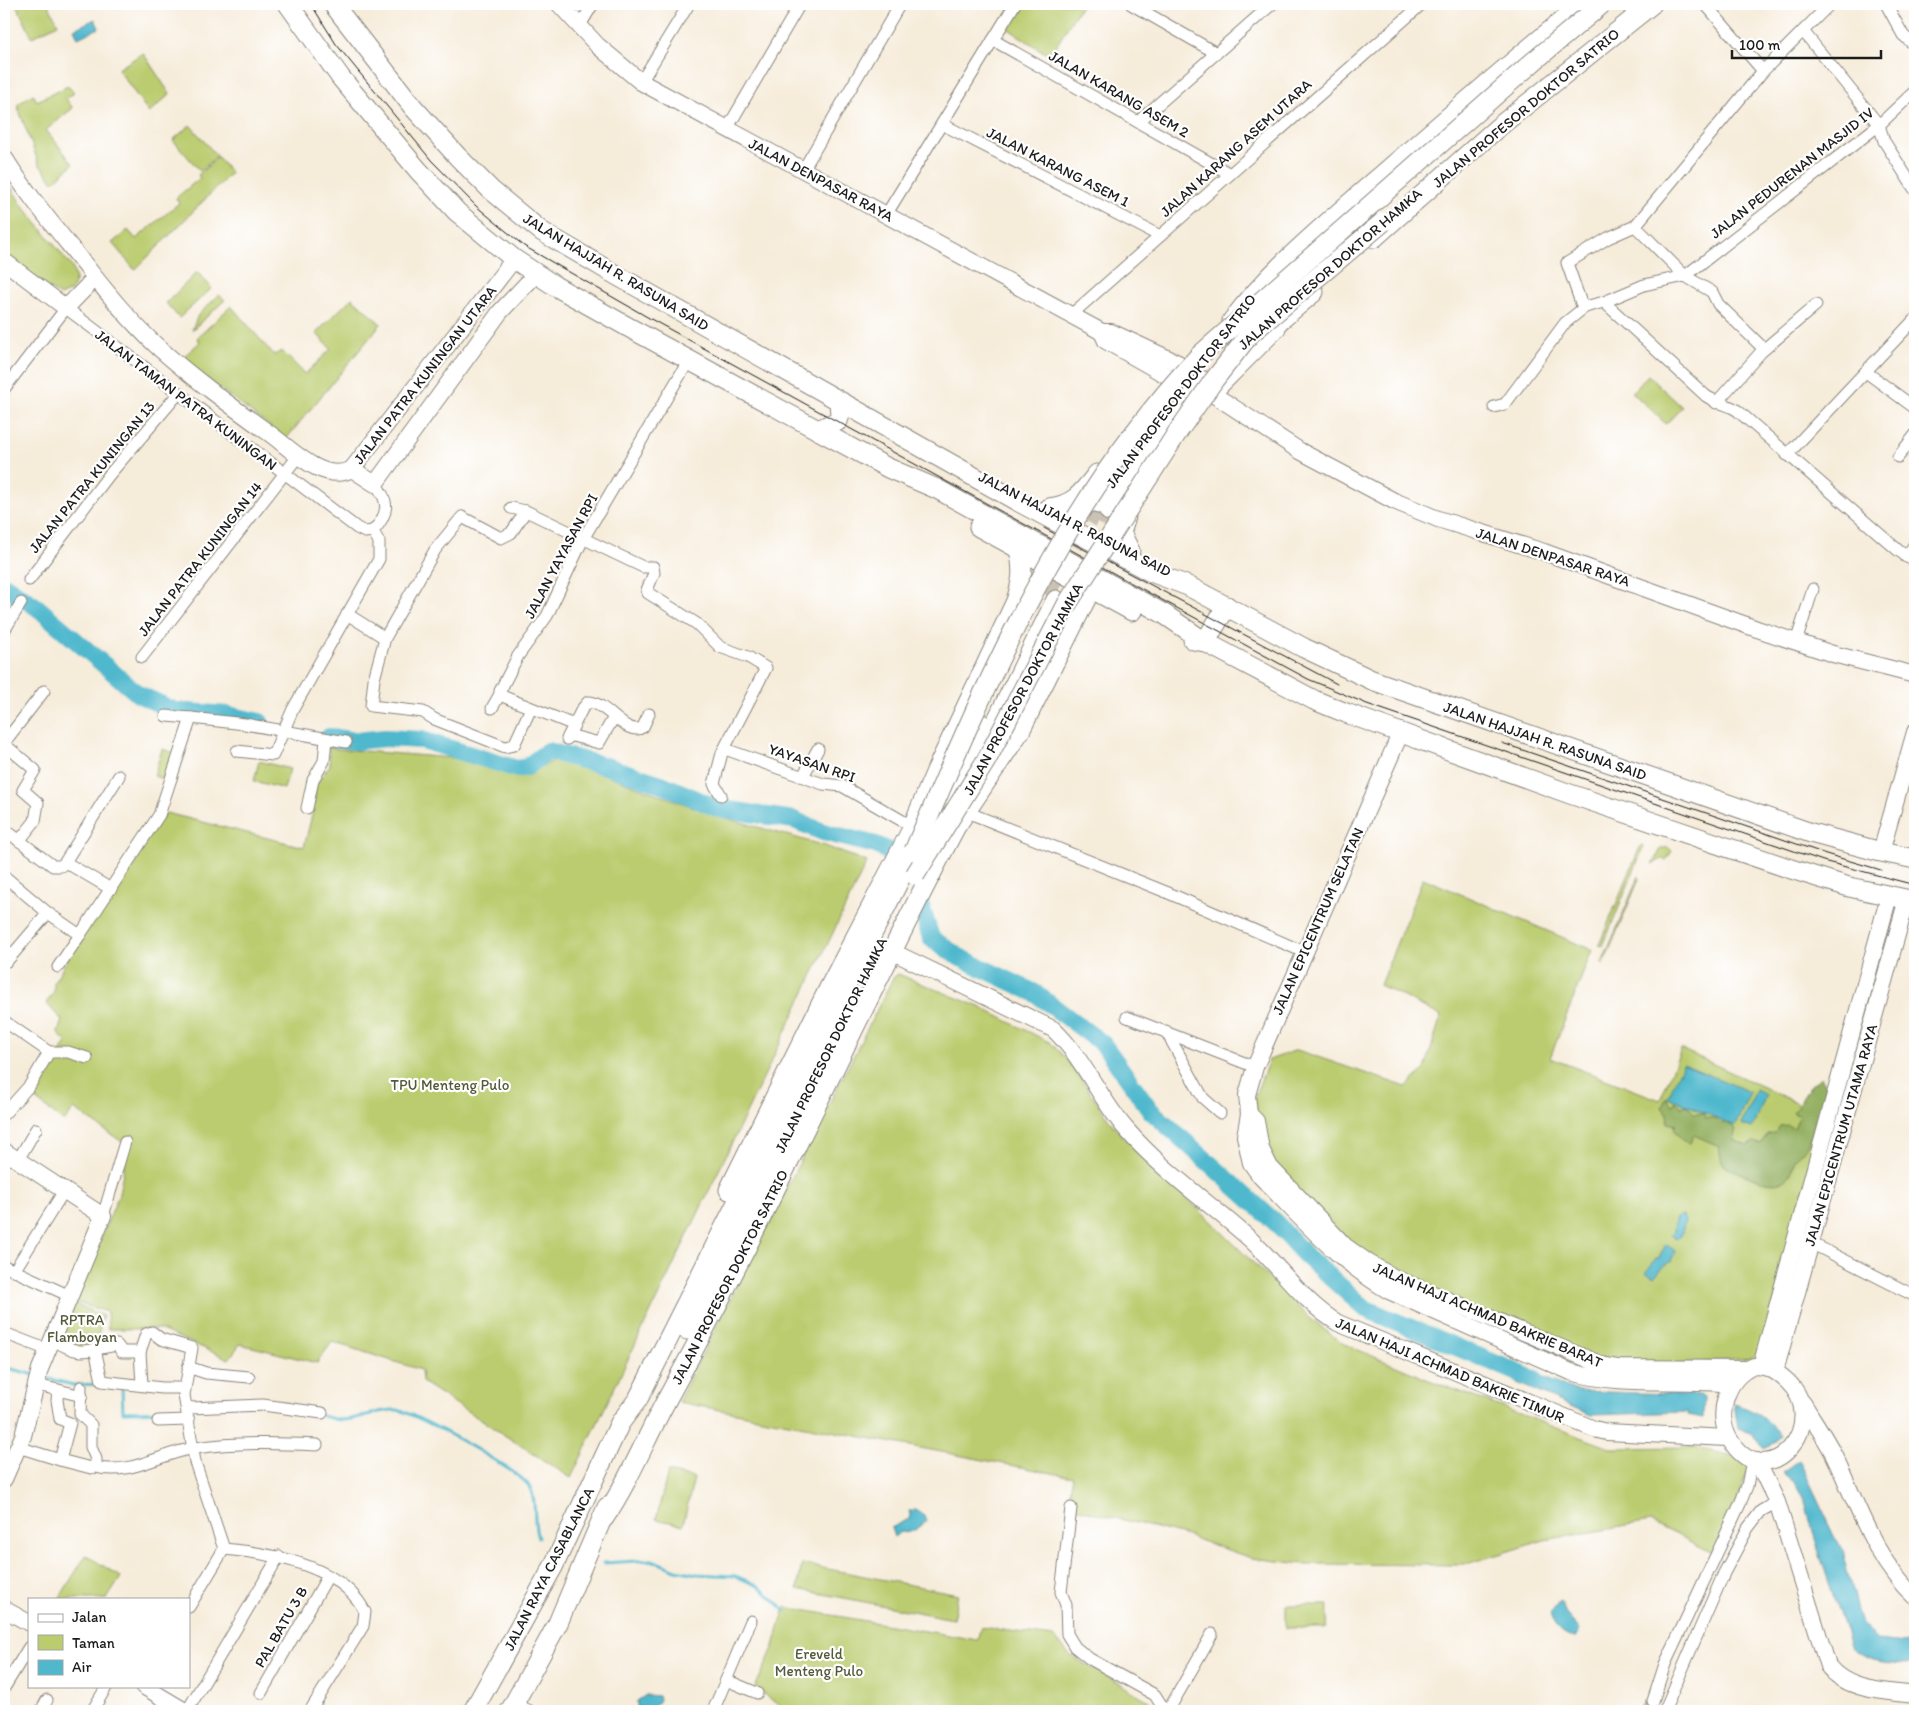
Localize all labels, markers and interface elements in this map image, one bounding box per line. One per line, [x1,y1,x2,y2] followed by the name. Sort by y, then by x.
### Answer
[1429,24,1623,191] street label: JALAN PROFESOR DOKTOR SATRIO
[1732,28,1880,60] scale bar
[1739,36,1781,54] text: 100 m
[1046,47,1192,141] street label: JALAN KARANG ASEM 2
[1157,75,1316,221] street label: JALAN KARANG ASEM UTARA
[1707,103,1878,243] street label: JALAN PEDURENAN MASJID IV
[984,123,1132,211] street label: JALAN KARANG ASEM 1
[746,134,897,226] street label: JALAN DENPASAR RAYA
[1235,184,1426,354] street label: JALAN PROFESOR DOKTOR HAMKA
[520,209,712,335] street label: JALAN HAJJAH R. RASUNA SAID
[350,282,501,468] street label: JALAN PATRA KUNINGAN UTARA
[1102,290,1260,492] street label: JALAN PROFESOR DOKTOR SATRIO
[91,326,281,474] street label: JALAN TAMAN PATRA KUNINGAN
[25,397,159,557] street label: JALAN PATRA KUNINGAN 13
[976,468,1174,581] street label: JALAN HAJJAH R. RASUNA SAID
[134,478,266,640] street label: JALAN PATRA KUNINGAN 14
[520,490,602,622] street label: JALAN YAYASAN RPI
[1474,524,1633,591] street label: JALAN DENPASAR RAYA
[959,580,1087,798] street label: JALAN PROFESOR DOKTOR HAMKA
[1441,698,1649,784] street label: JALAN HAJJAH R. RASUNA SAID
[766,740,858,786] street label: YAYASAN RPI
[1269,825,1367,1017] street label: JALAN EPICENTRUM SELATAN
[771,934,891,1156] street label: JALAN PROFESOR DOKTOR HAMKA
[1801,1022,1881,1248] street label: JALAN EPICENTRUM UTAMA RAYA
[391,1076,509,1094] park label: TPU Menteng Pulo
[668,1167,792,1387] street label: JALAN PROFESOR DOKTOR SATRIO
[1370,1258,1606,1372] street label: JALAN HAJI ACHMAD BAKRIE BARAT
[47,1311,117,1346] park label: RPTRA Flamboyan
[1333,1314,1567,1426] street label: JALAN HAJI ACHMAD BAKRIE TIMUR
[500,1484,598,1654] street label: JALAN RAYA CASABLANCA
[250,1583,312,1671] street label: PAL BATU 3 B
[28,1598,190,1688] legend
[72,1608,106,1626] text: Jalan
[72,1634,115,1652] text: Taman
[775,1645,863,1680] park label: Ereveld Menteng Pulo
[72,1658,91,1676] text: Air

